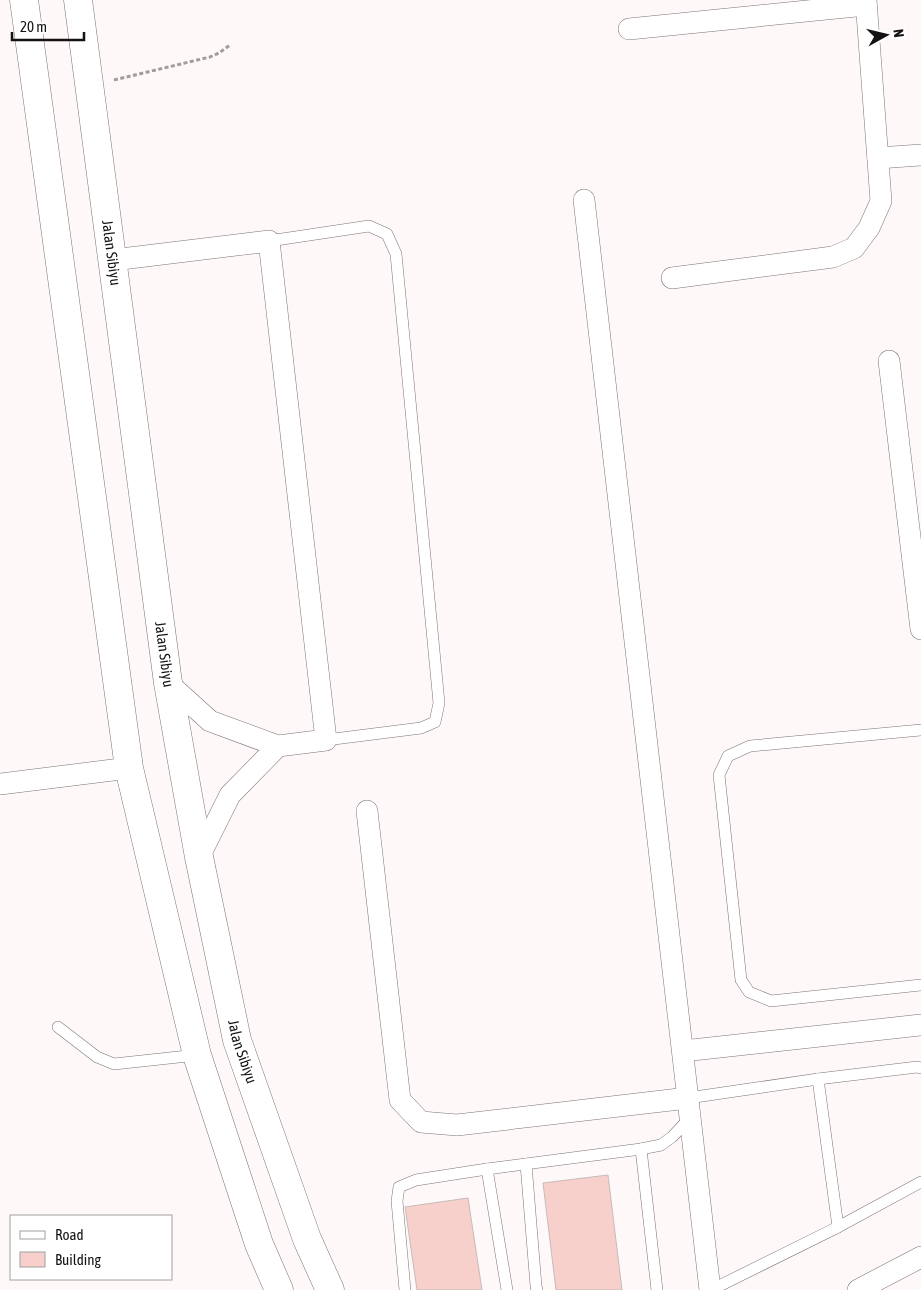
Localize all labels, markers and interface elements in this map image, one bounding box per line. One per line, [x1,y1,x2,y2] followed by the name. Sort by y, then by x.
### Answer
[12,10,85,42] scale bar
[861,10,911,60] north arrow
[20,18,47,35] text: 20 m
[890,28,907,38] text: N
[99,219,125,287] street label: Jalan Sibiyu
[152,621,178,688] street label: Jalan Sibiyu
[225,1018,261,1085] street label: Jalan Sibiyu
[10,1215,172,1280] legend
[55,1226,84,1243] text: Road
[55,1251,101,1268] text: Building

